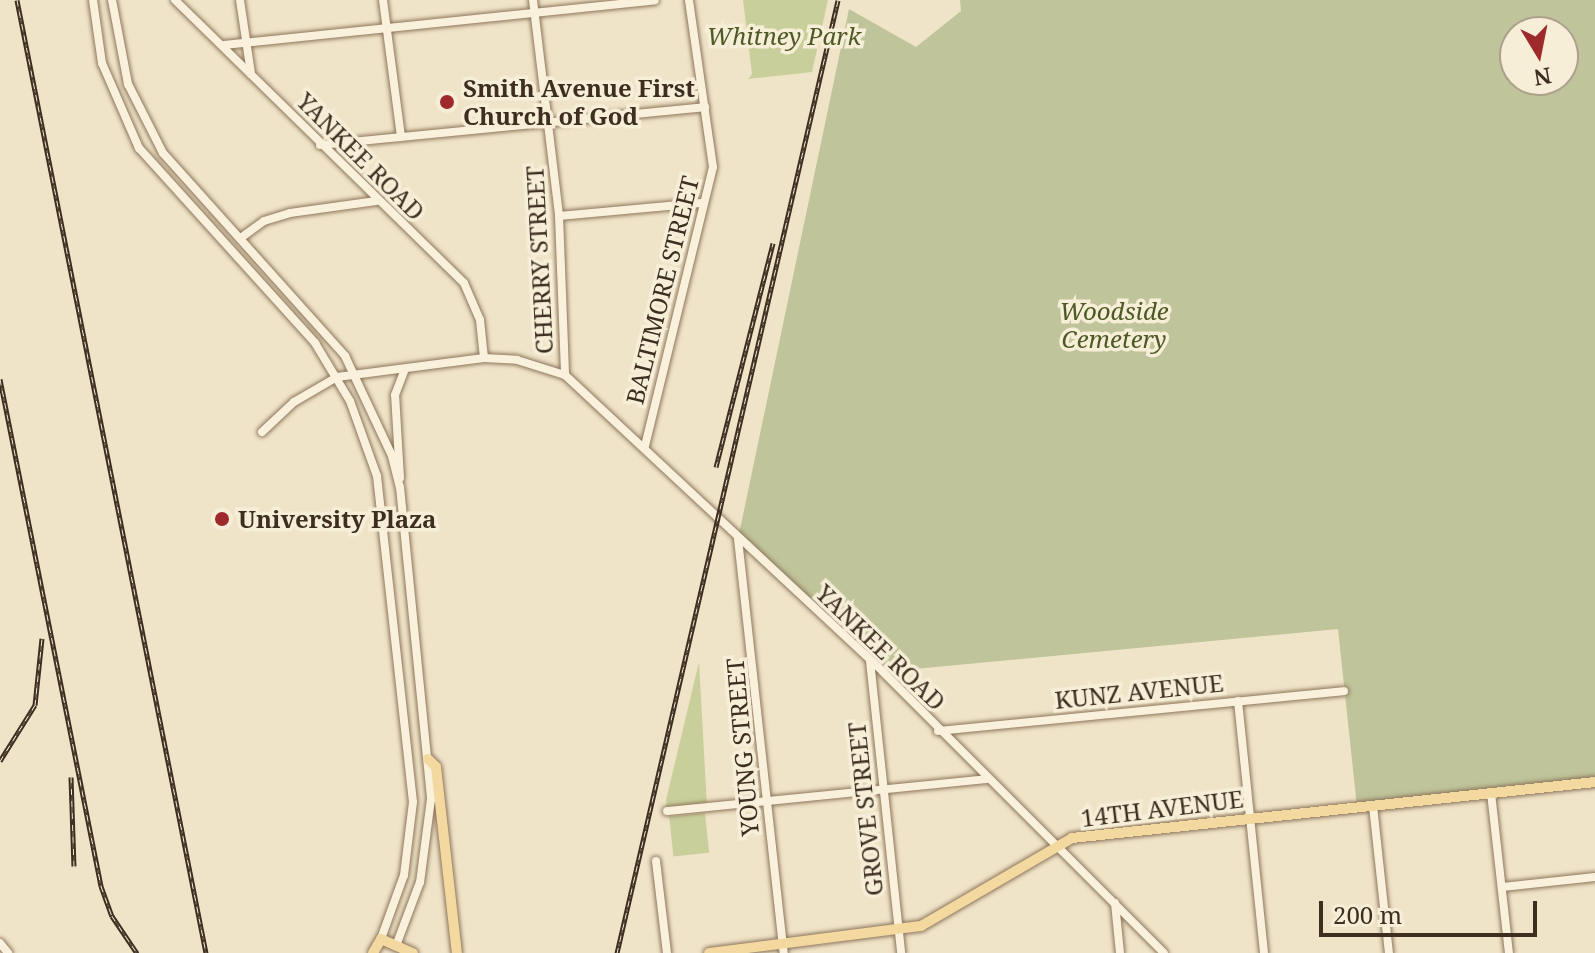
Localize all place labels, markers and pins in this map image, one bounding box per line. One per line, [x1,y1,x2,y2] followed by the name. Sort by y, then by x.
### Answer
[463,74,695,130] place label: Smith Avenue First Church of God
[438,93,456,111] marker: Smith Avenue First Church of God
[238,505,436,533] place label: University Plaza
[213,510,231,528] marker: University Plaza

